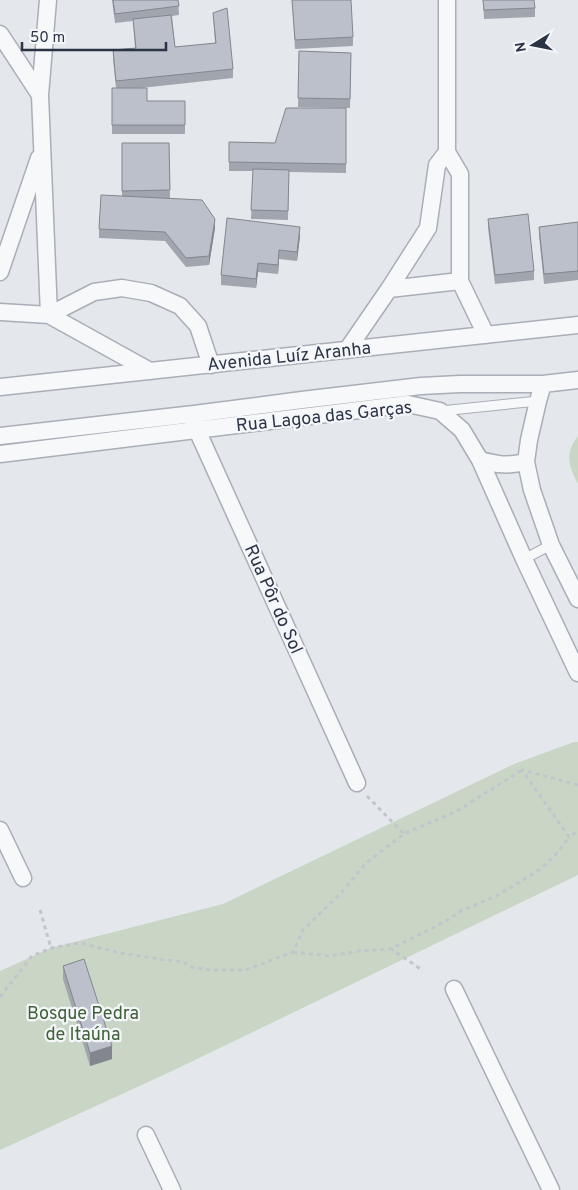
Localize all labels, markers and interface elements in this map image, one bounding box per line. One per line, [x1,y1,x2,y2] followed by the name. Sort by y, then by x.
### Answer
[22,20,166,52] scale bar
[508,20,558,70] north arrow
[30,29,65,48] text: 50 m
[512,41,531,53] text: N
[206,337,372,378] street label: Avenida Luíz Aranha
[235,397,413,438] street label: Rua Lagoa das Garças
[238,541,307,658] street label: Rua Pôr do Sol
[27,1003,139,1047] park label: Bosque Pedra de Itaúna

